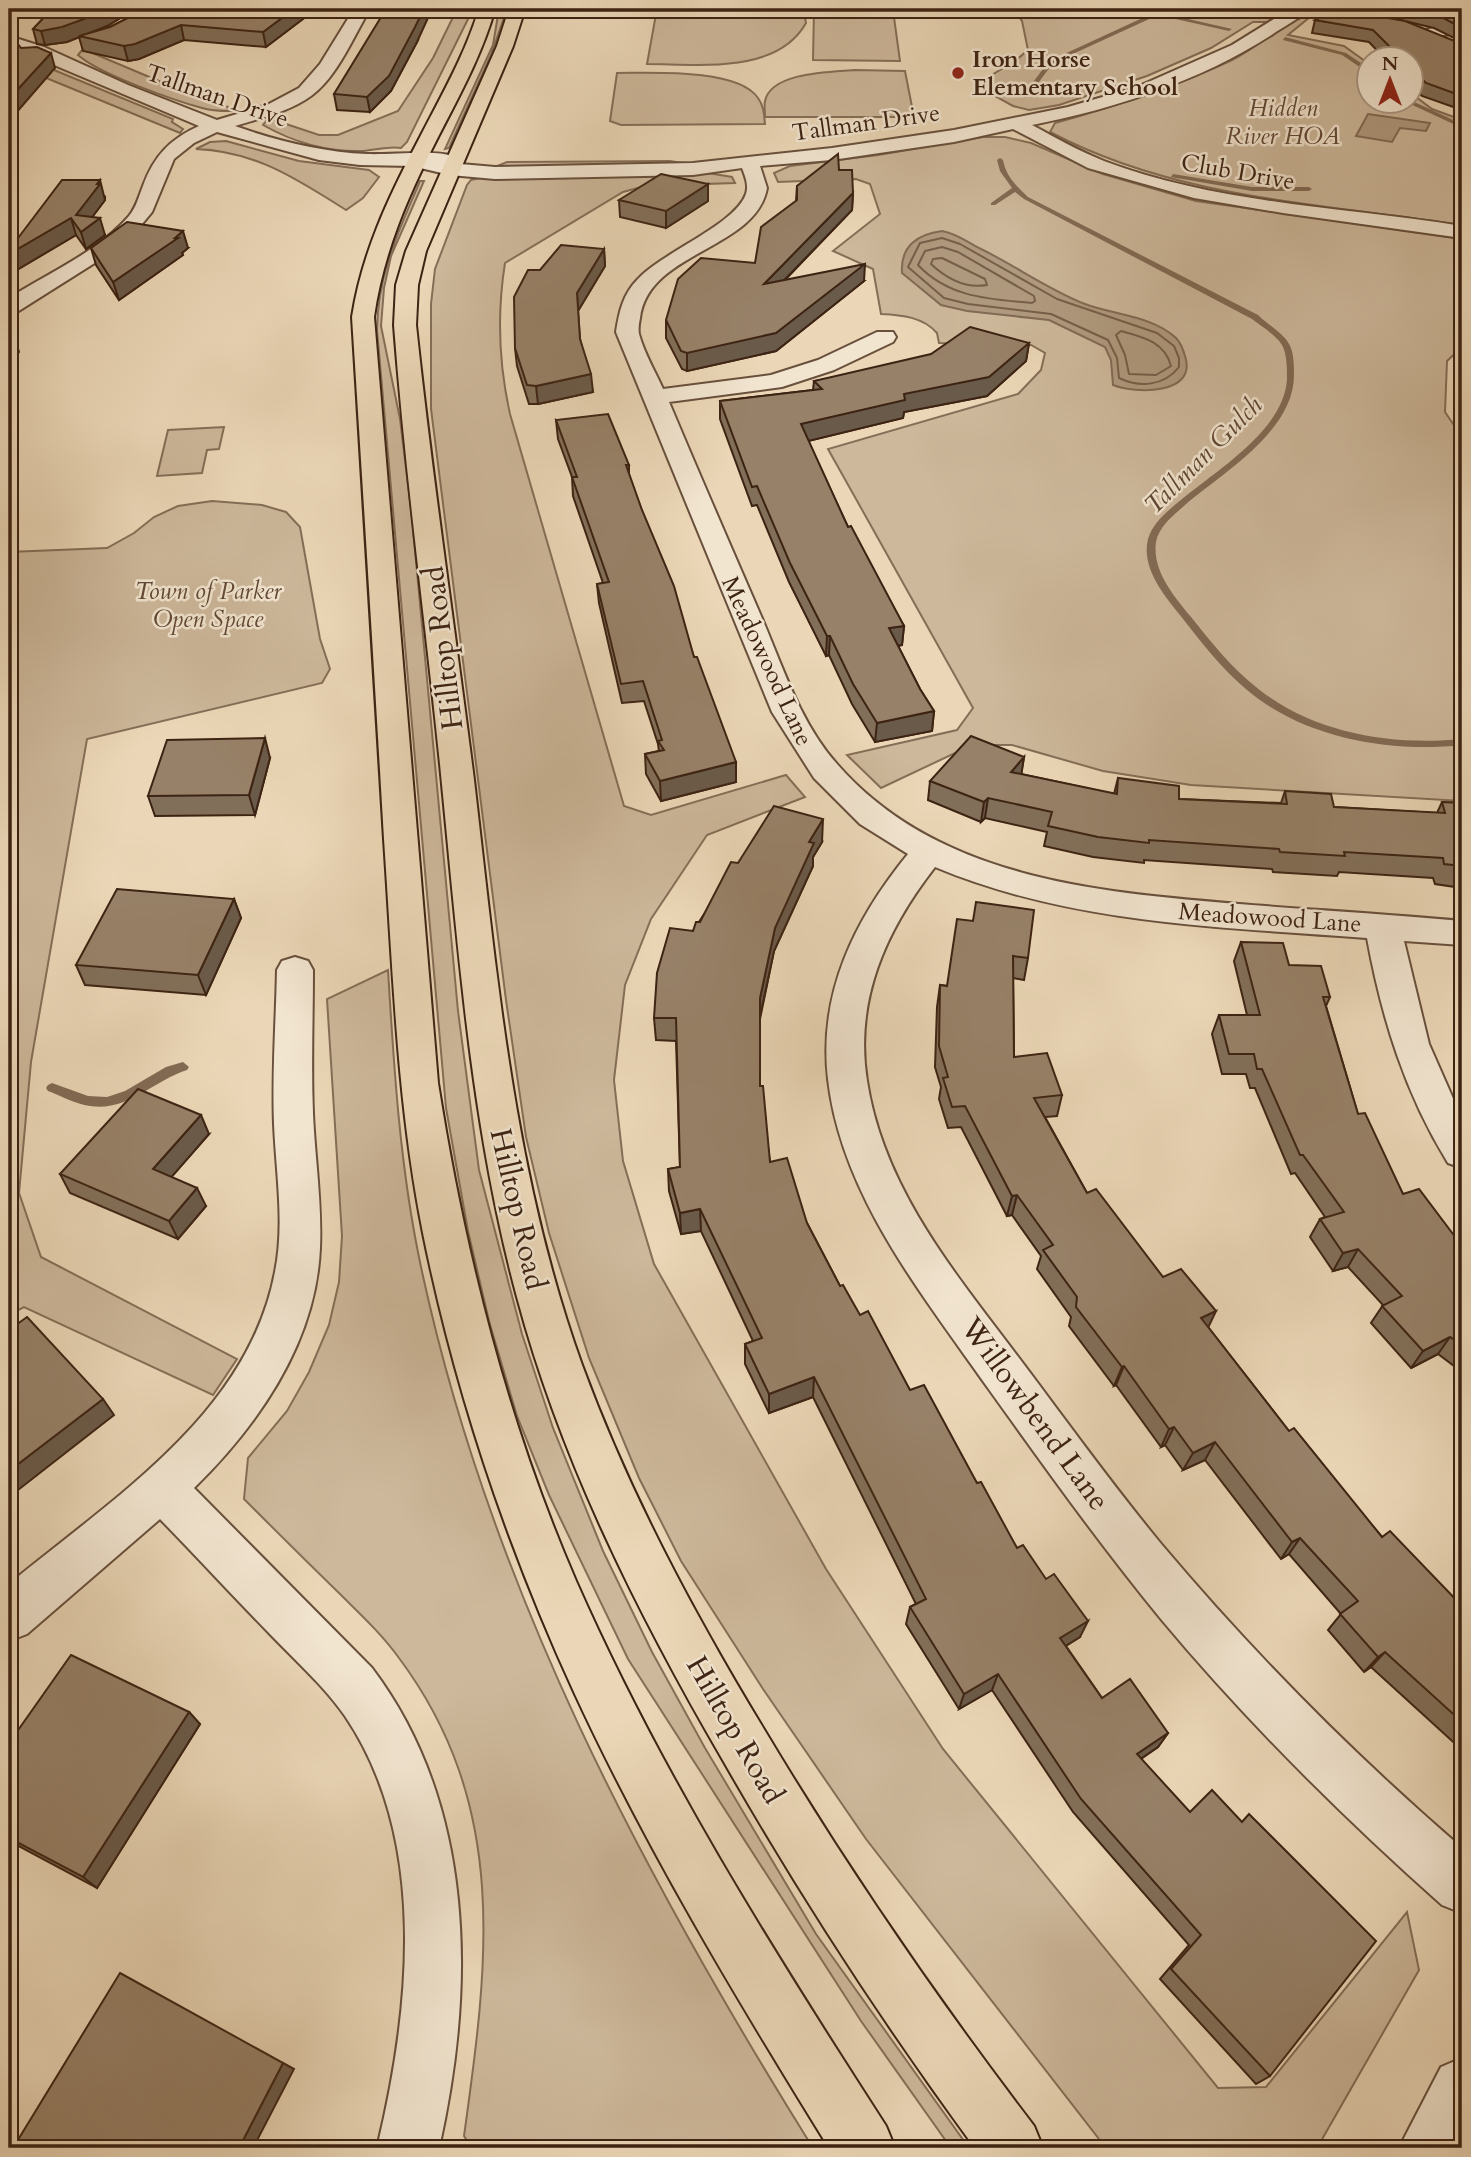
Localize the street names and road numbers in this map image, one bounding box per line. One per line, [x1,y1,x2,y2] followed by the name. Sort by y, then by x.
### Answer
[141,56,293,136] street label: Tallman Drive
[790,96,942,150] street label: Tallman Drive
[1179,146,1297,198] street label: Club Drive
[413,564,473,732] street label: Hilltop Road
[713,571,821,751] street label: Meadowood Lane
[1177,895,1363,941] street label: Meadowood Lane
[480,1124,556,1294] street label: Hilltop Road
[950,1308,1119,1519] street label: Willowbend Lane
[676,1649,794,1811] street label: Hilltop Road

